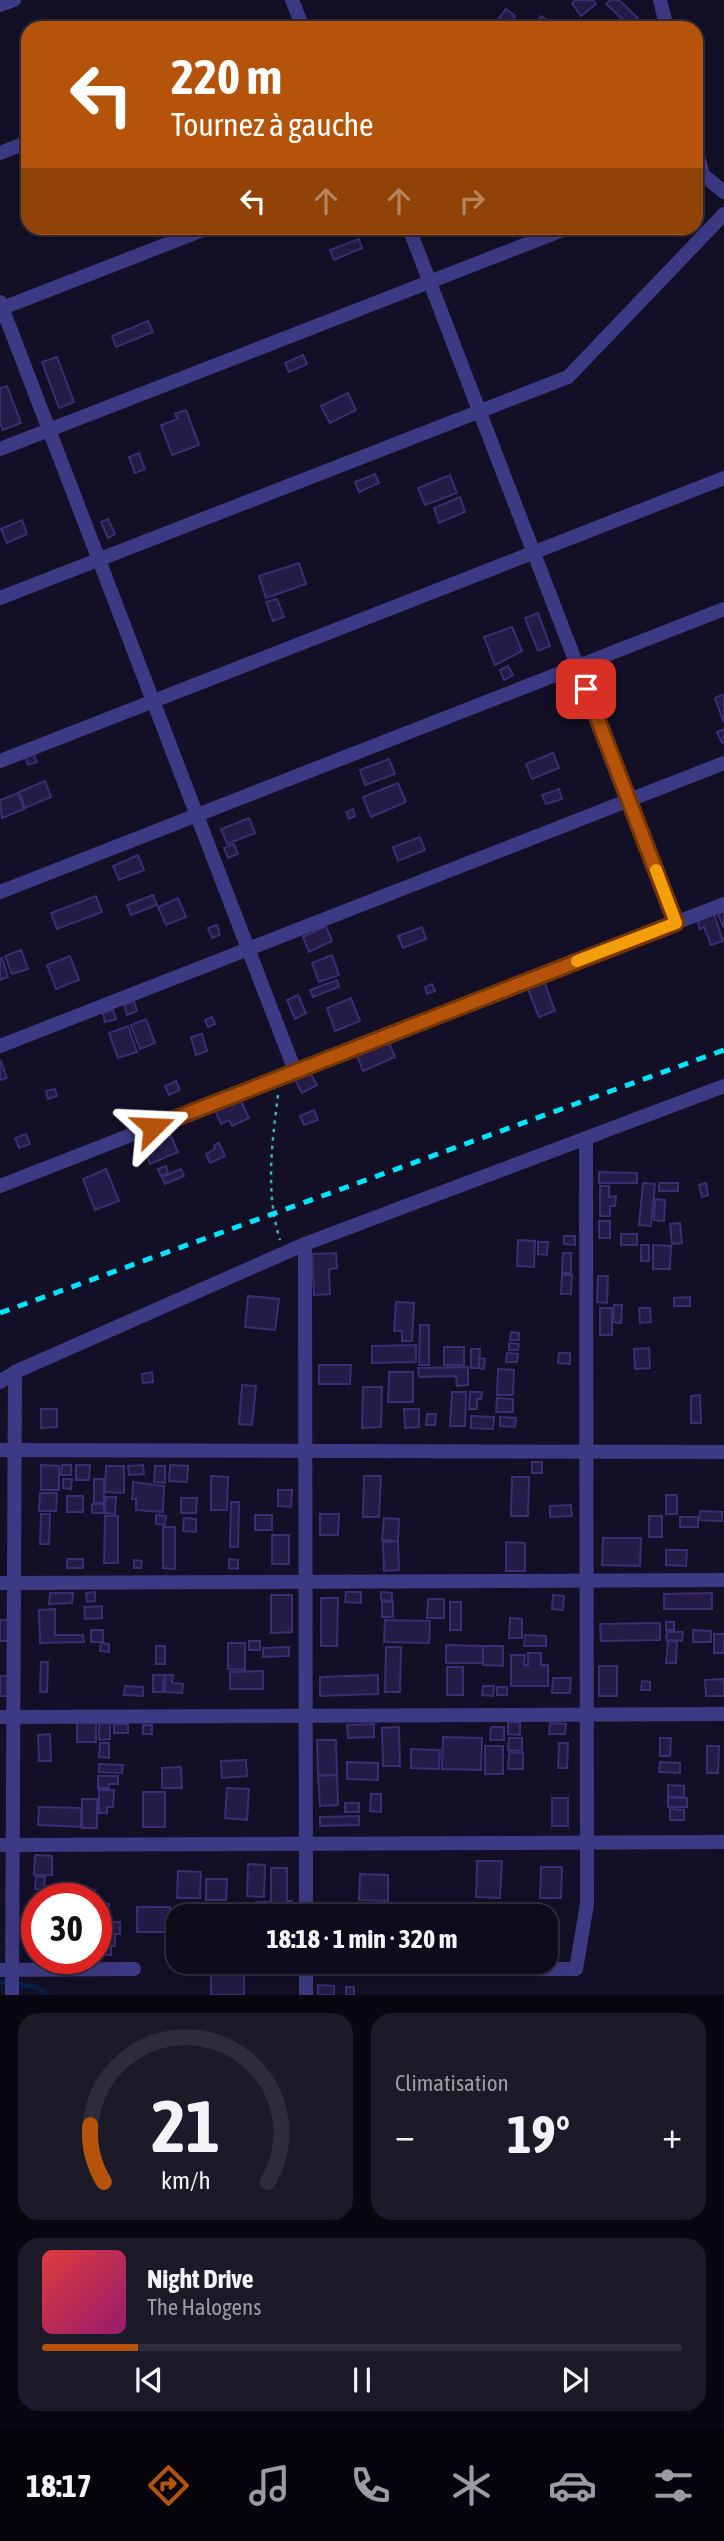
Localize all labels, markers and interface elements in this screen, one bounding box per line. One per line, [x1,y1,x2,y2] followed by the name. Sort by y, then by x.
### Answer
[171,48,282,104] text: 220 m
[56,49,147,140] icon: left
[171,106,374,143] text: Tournez à gauche
[234,182,272,220] icon: left
[307,182,345,220] icon: ahead
[380,182,418,220] icon: ahead
[453,182,491,220] icon: right
[556,659,616,719] pin
[567,670,605,708] icon: arrive
[116,1090,190,1164] position arrow
[21,1883,112,1974] speed limit sign: 30
[267,1924,457,1954] text: 18:18 · 1 min · 320 m
[395,2070,509,2096] text: Climatisation
[151,2085,220,2168] text: 21
[507,2104,570,2164] text: 19°
[395,2113,415,2156] text: −
[662,2113,682,2156] text: +
[161,2166,210,2194] text: km/h
[147,2264,254,2294] text: Night Drive
[147,2294,261,2320] text: The Halogens
[130,2361,168,2399] icon: previous
[343,2361,381,2399] icon: pause
[556,2361,594,2399] icon: next
[144,2461,193,2510] icon: directions
[245,2461,294,2510] icon: music
[346,2461,395,2510] icon: phone
[447,2461,496,2510] icon: climate
[548,2461,597,2510] icon: car
[649,2461,698,2510] icon: filters
[26,2467,92,2504] text: 18:17

